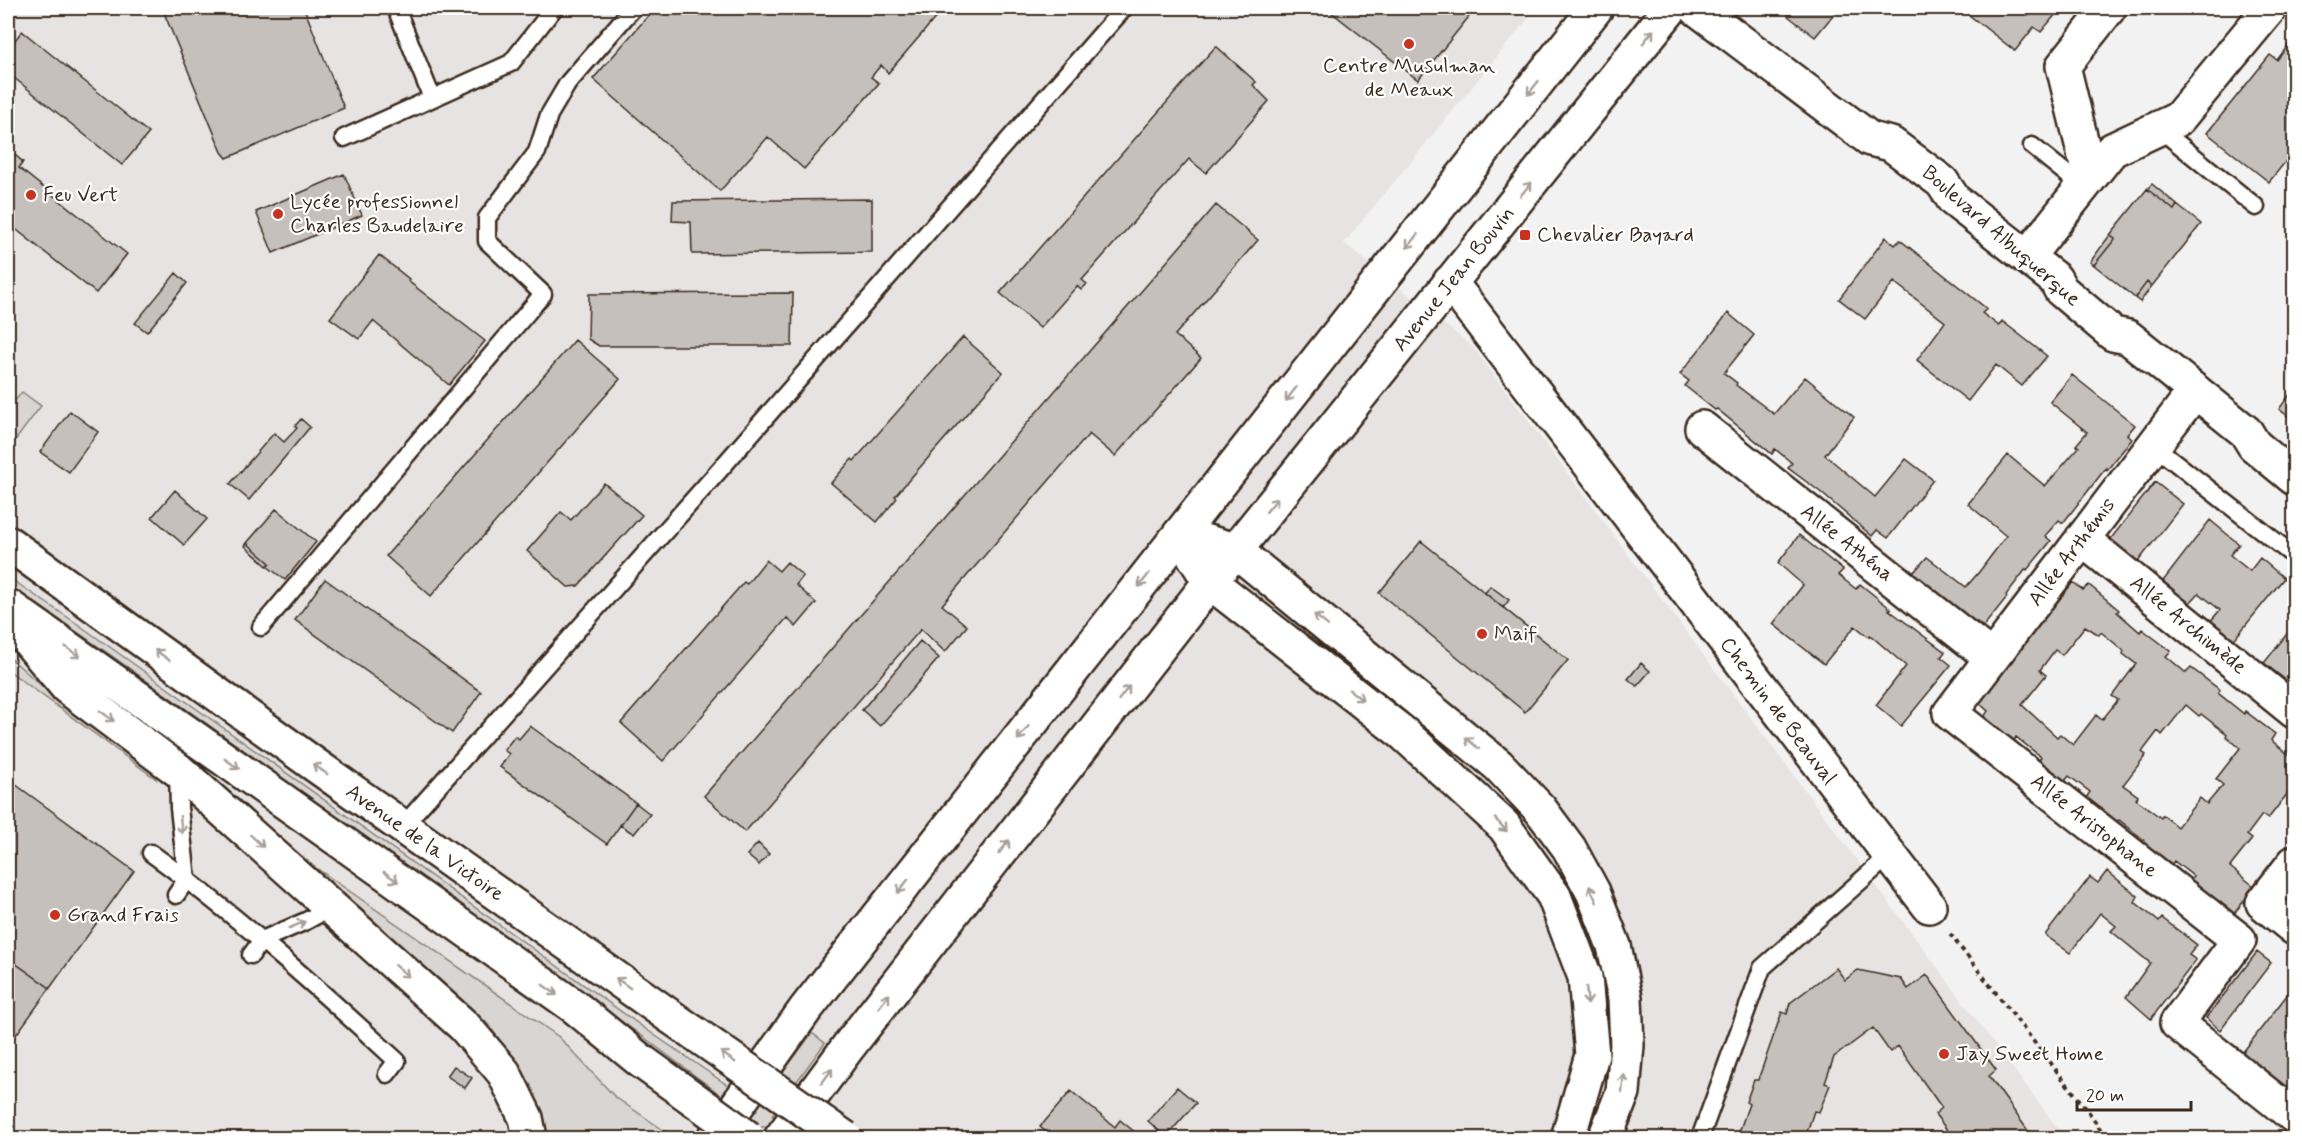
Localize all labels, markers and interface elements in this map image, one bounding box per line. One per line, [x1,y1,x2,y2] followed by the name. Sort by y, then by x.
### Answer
[1641,29,1654,45] one-way arrow
[1402,37,1416,51] marker: Centre Musulman de Meaux
[1323,52,1496,104] place label: Centre Musulman de Meaux
[1527,80,1540,96] one-way arrow
[1916,159,2086,313] street label: Boulevard Albuquerque
[43,181,118,209] place label: Feu Vert
[1519,182,1533,197] one-way arrow
[24,188,38,202] marker: Feu Vert
[290,188,464,240] place label: Lycée professionnel Charles Baudelaire
[1387,200,1521,358] street label: Avenue Jean Bouvin
[271,207,285,221] marker: Lycée professionnel Charles Baudelaire
[1537,221,1694,249] place label: Chevalier Bayard
[1518,228,1532,242] marker: Chevalier Bayard
[1406,233,1419,249] one-way arrow
[1285,386,1298,402] one-way arrow
[2022,492,2122,612] street label: Allée Arthémis
[1266,497,1279,513] one-way arrow
[1795,498,1899,588] street label: Allée Athéna
[2124,569,2252,681] street label: Allée Archimède
[1137,572,1150,588] one-way arrow
[1313,613,1329,626] one-way arrow
[1494,620,1537,648] place label: Maif
[1475,627,1489,641] marker: Maif
[1713,631,1843,791] street label: Chemin de Beauval
[64,645,80,658] one-way arrow
[155,649,171,661] one-way arrow
[1117,685,1130,701] one-way arrow
[1347,689,1363,702] one-way arrow
[98,710,114,723] one-way arrow
[1017,725,1030,741] one-way arrow
[1465,736,1480,750] one-way arrow
[223,758,239,770] one-way arrow
[313,763,329,775] one-way arrow
[2025,767,2164,885] street label: Allée Aristophane
[340,778,510,908] street label: Avenue de la Victoire
[175,814,186,834] one-way arrow
[1494,817,1509,832] one-way arrow
[249,833,264,847] one-way arrow
[997,839,1010,855] one-way arrow
[382,871,399,883] one-way arrow
[896,878,909,894] one-way arrow
[1587,885,1598,903] one-way arrow
[67,901,179,929] place label: Grand Frais
[48,908,62,922] marker: Grand Frais
[287,919,305,930] one-way arrow
[394,964,409,978] one-way arrow
[615,977,631,989] one-way arrow
[542,983,558,996] one-way arrow
[1582,986,1593,1006] one-way arrow
[878,993,891,1009] one-way arrow
[1956,1040,2104,1068] place label: Jay Sweet Home
[1937,1047,1951,1061] marker: Jay Sweet Home
[721,1051,737,1063] one-way arrow
[821,1068,833,1084] one-way arrow
[1618,1074,1629,1094] one-way arrow
[2077,1074,2191,1112] scale bar
[2086,1084,2124,1108] text: 20 m

